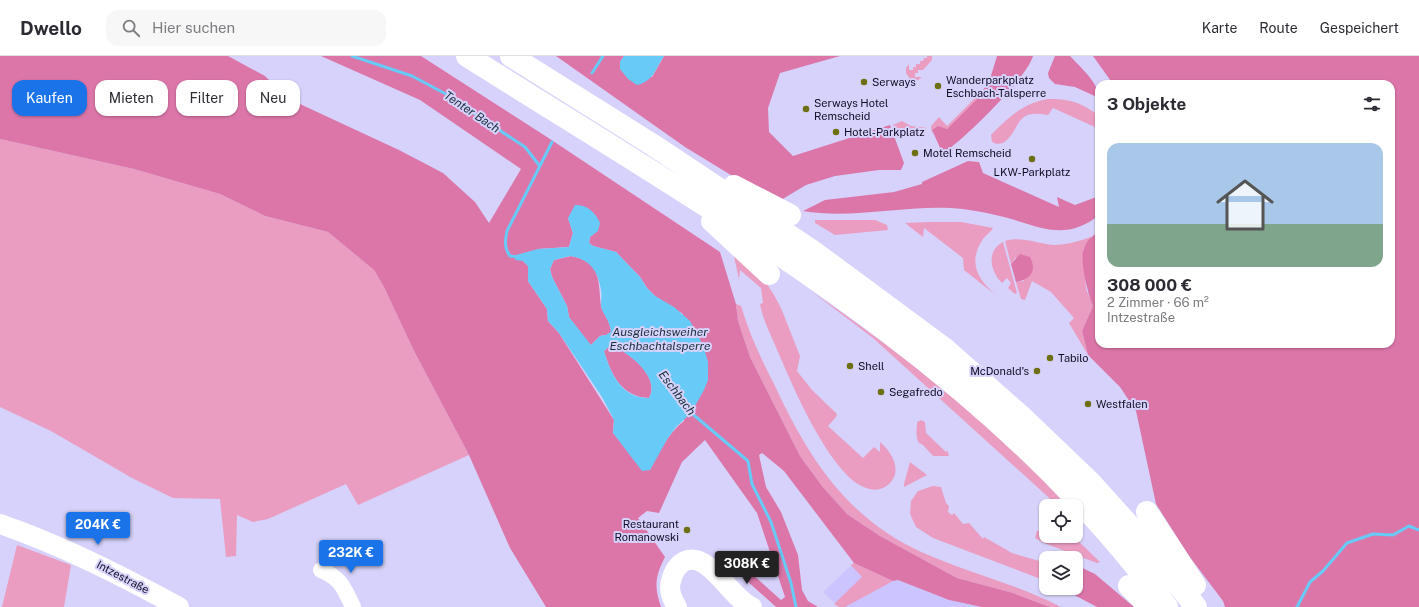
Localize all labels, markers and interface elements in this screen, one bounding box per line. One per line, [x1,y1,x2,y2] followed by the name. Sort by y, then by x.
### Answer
[106,10,386,46] search box
[20,17,82,39] text: Dwello
[120,17,142,39] icon: search
[152,19,235,36] text: Hier suchen
[1202,20,1237,36] text: Karte
[1259,20,1298,36] text: Route
[1320,20,1399,36] text: Gespeichert
[946,74,1046,99] place label: Wanderparkplatz Eschbach-Talsperre
[872,76,916,88] place label: Serways
[859,77,869,87] marker: Serways
[12,80,87,116] chip: Kaufen
[95,80,168,116] chip: Mieten
[176,80,238,116] chip: Filter
[246,80,300,116] chip: Neu
[933,81,943,91] marker: Wanderparkplatz Eschbach-Talsperre
[441,88,503,136] water label: Tenter Bach
[1361,93,1383,115] icon: filters
[1107,94,1186,114] text: 3 Objekte
[814,97,888,122] place label: Serways Hotel Remscheid
[801,104,811,114] marker: Serways Hotel Remscheid
[844,126,925,138] place label: Hotel-Parkplatz
[831,127,841,137] marker: Hotel-Parkplatz
[923,147,1011,159] place label: Motel Remscheid
[910,148,920,158] marker: Motel Remscheid
[1027,154,1037,164] marker: LKW-Parkplatz
[994,166,1070,178] place label: LKW-Parkplatz
[1209,169,1281,241] icon: home
[1107,275,1192,295] text: 308 000 €
[1107,295,1209,310] text: 2 Zimmer · 66 m²
[1107,310,1175,325] text: Intzestraße
[610,325,711,353] water label: Ausgleichsweiher Eschbachtalsperre
[1058,352,1089,364] place label: Tabilo
[1045,353,1055,363] marker: Tabilo
[858,360,884,372] place label: Shell
[845,361,855,371] marker: Shell
[970,365,1029,377] place label: McDonald's
[1032,366,1042,376] marker: McDonald's
[656,368,698,418] water label: Eschbach
[889,386,943,398] place label: Segafredo
[876,387,886,397] marker: Segafredo
[1096,398,1148,410] place label: Westfalen
[1083,399,1093,409] marker: Westfalen
[1039,499,1083,595] map controls
[1039,499,1083,543] button: locate
[65,512,131,546] pin: 204K €
[75,517,121,532] text: 204K €
[615,518,679,543] place label: Restaurant Romanowski
[682,525,692,535] marker: Restaurant Romanowski
[318,540,384,574] pin: 232K €
[328,545,374,560] text: 232K €
[714,551,780,585] pin: 308K €
[1039,551,1083,595] button: layers
[724,556,770,571] text: 308K €
[95,558,151,596] street label: Intzestraße

